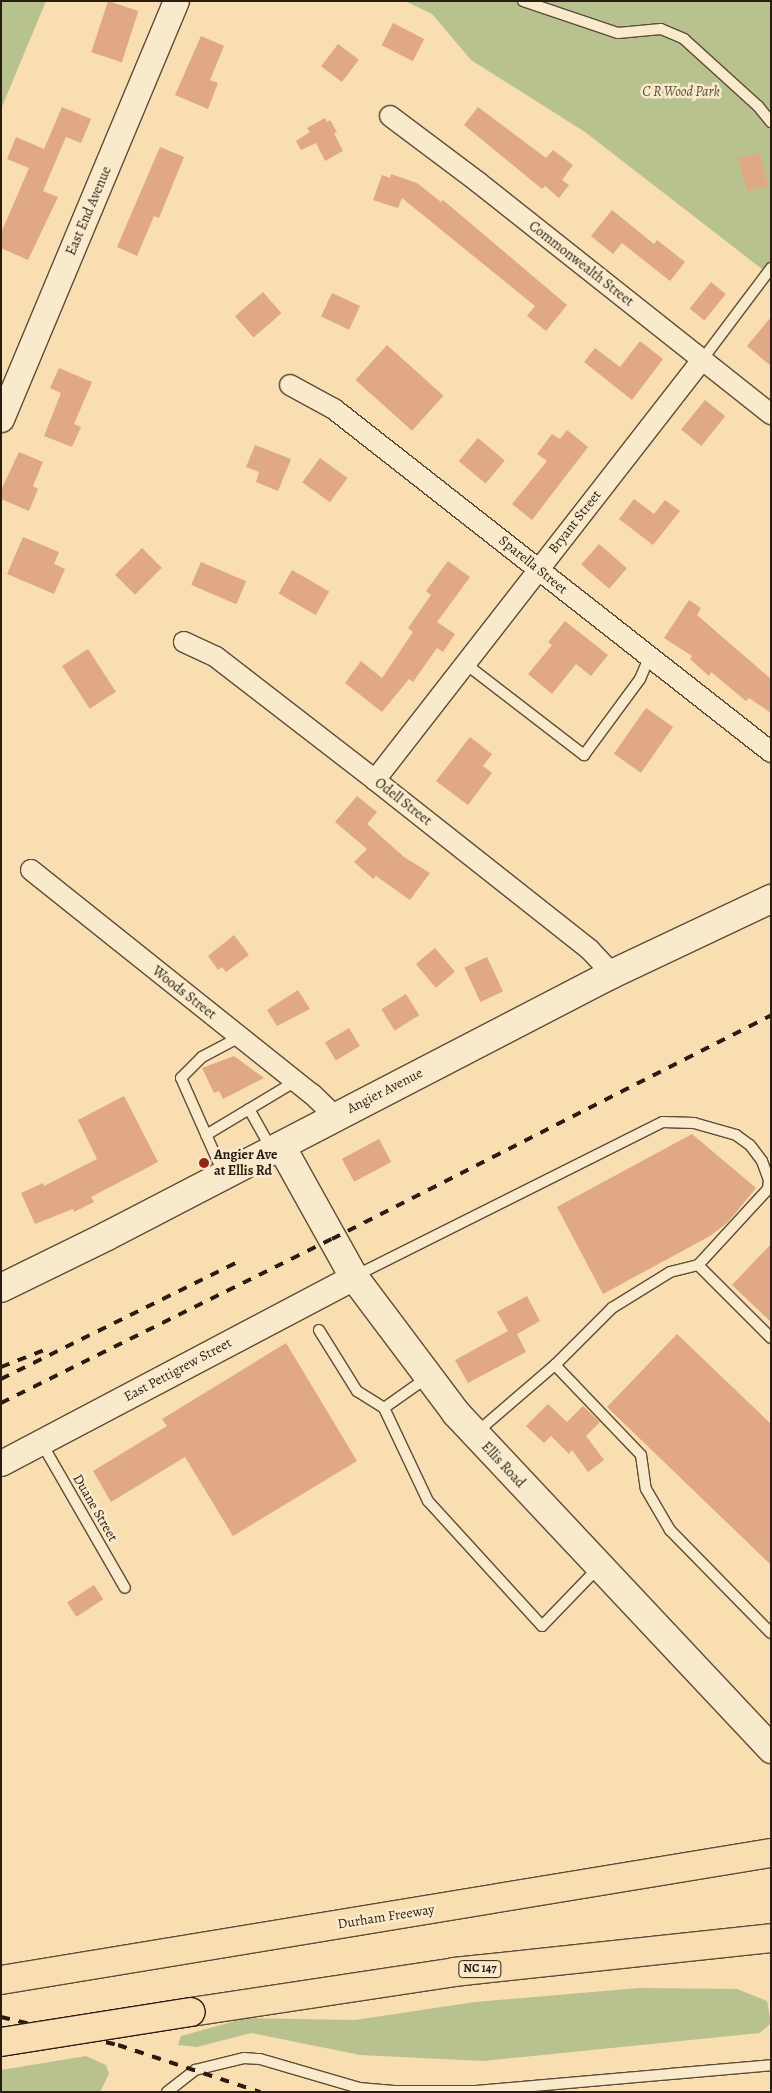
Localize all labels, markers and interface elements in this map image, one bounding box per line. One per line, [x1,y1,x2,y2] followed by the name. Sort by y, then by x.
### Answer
[642,84,720,100] park label: C R Wood Park
[63,164,115,258] street label: East End Avenue
[525,218,637,310] street label: Commonwealth Street
[545,487,605,557] street label: Bryant Street
[495,532,571,598] street label: Sparella Street
[371,775,435,829] street label: Odell Street
[149,963,219,1023] street label: Woods Street
[344,1065,426,1117] street label: Angier Avenue
[214,1147,277,1180] place label: Angier Ave at Ellis Rd
[198,1157,210,1169] marker: Angier Ave at Ellis Rd
[121,1334,235,1406] street label: East Pettigrew Street
[478,1439,528,1491] street label: Ellis Road
[69,1471,121,1545] street label: Duane Street
[336,1901,436,1933] street label: Durham Freeway
[458,1960,502,1978] road number: NC 147

